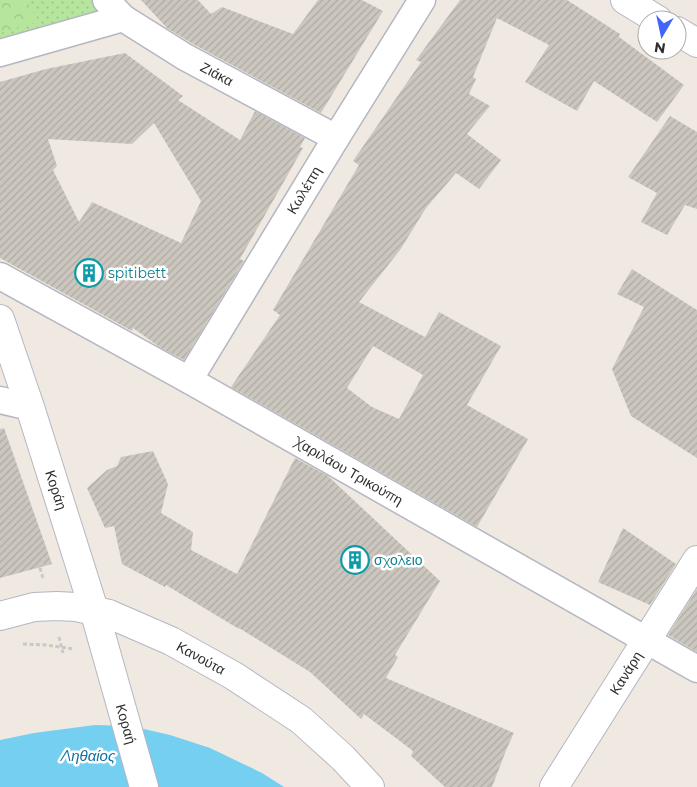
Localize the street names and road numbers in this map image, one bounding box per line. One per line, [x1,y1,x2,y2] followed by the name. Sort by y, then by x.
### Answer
[197,58,237,90] street label: Ζιάκα
[283,163,325,217] street label: Κωλέττη
[290,432,406,509] street label: Χαριλάου Τρικούπη
[41,468,71,512] street label: Κοράη
[173,637,229,679] street label: Κανούτα
[606,648,646,698] street label: Κανάρη
[112,702,140,746] street label: Κοραή

